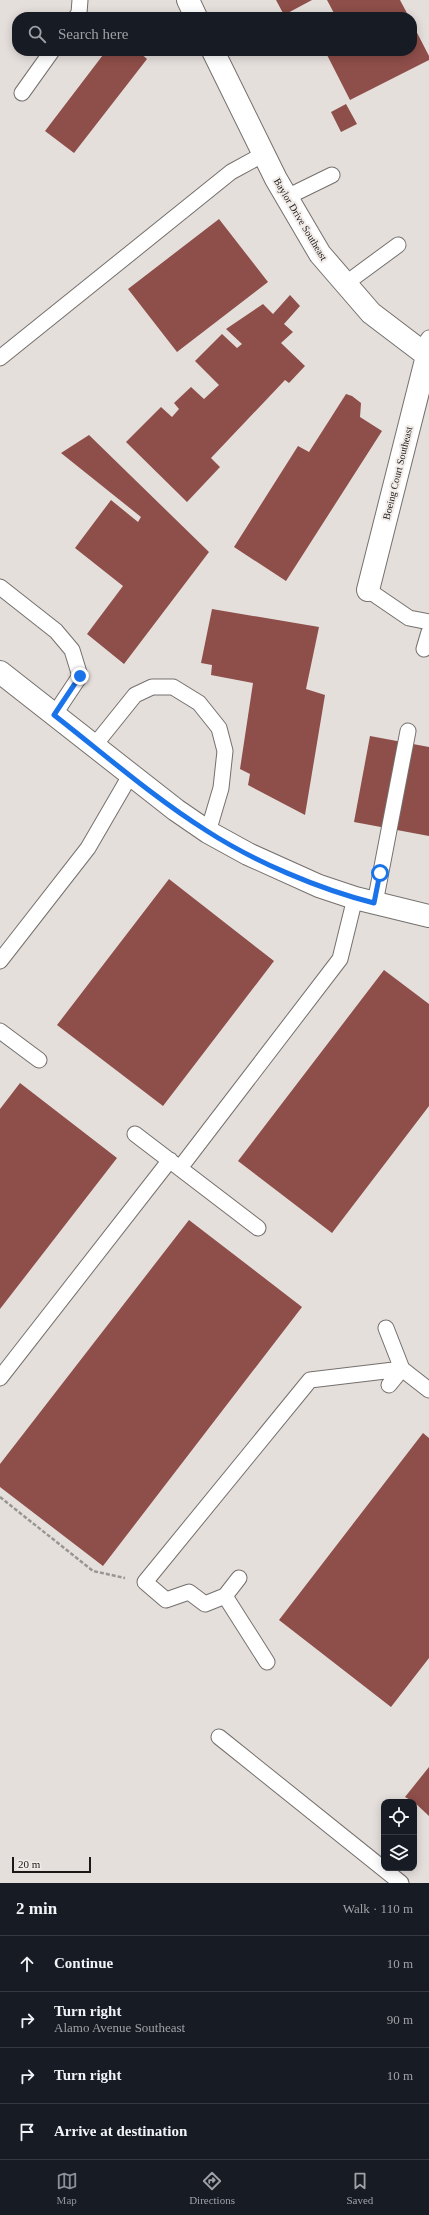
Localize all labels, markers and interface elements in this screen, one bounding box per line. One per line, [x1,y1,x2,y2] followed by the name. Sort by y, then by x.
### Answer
[12,12,417,56] search box
[26,23,48,45] icon: search
[58,26,128,42] text: Search here
[272,176,330,263] street label: Baylor Drive Southeast
[381,425,414,521] street label: Boeing Court Southeast
[71,667,89,685] route end
[371,864,389,882] route start
[381,1799,417,1871] map controls
[381,1799,417,1835] button: locate
[381,1835,417,1871] button: layers
[12,1855,91,1874] scale bar
[18,1858,40,1870] text: 20 m
[16,1899,57,1918] text: 2 min
[343,1901,413,1916] text: Walk · 110 m
[16,1953,38,1975] icon: ahead
[54,1955,113,1971] text: Continue
[387,1956,413,1971] text: 10 m
[54,2003,121,2019] text: Turn right
[16,2009,38,2031] icon: right
[387,2012,413,2027] text: 90 m
[54,2020,185,2035] text: Alamo Avenue Southeast
[16,2065,38,2087] icon: right
[54,2067,121,2083] text: Turn right
[387,2068,413,2083] text: 10 m
[16,2121,38,2143] icon: arrive
[54,2123,187,2139] text: Arrive at destination
[56,2170,78,2206] tab: Map
[189,2170,235,2206] tab: Directions
[346,2170,373,2206] tab: Saved

